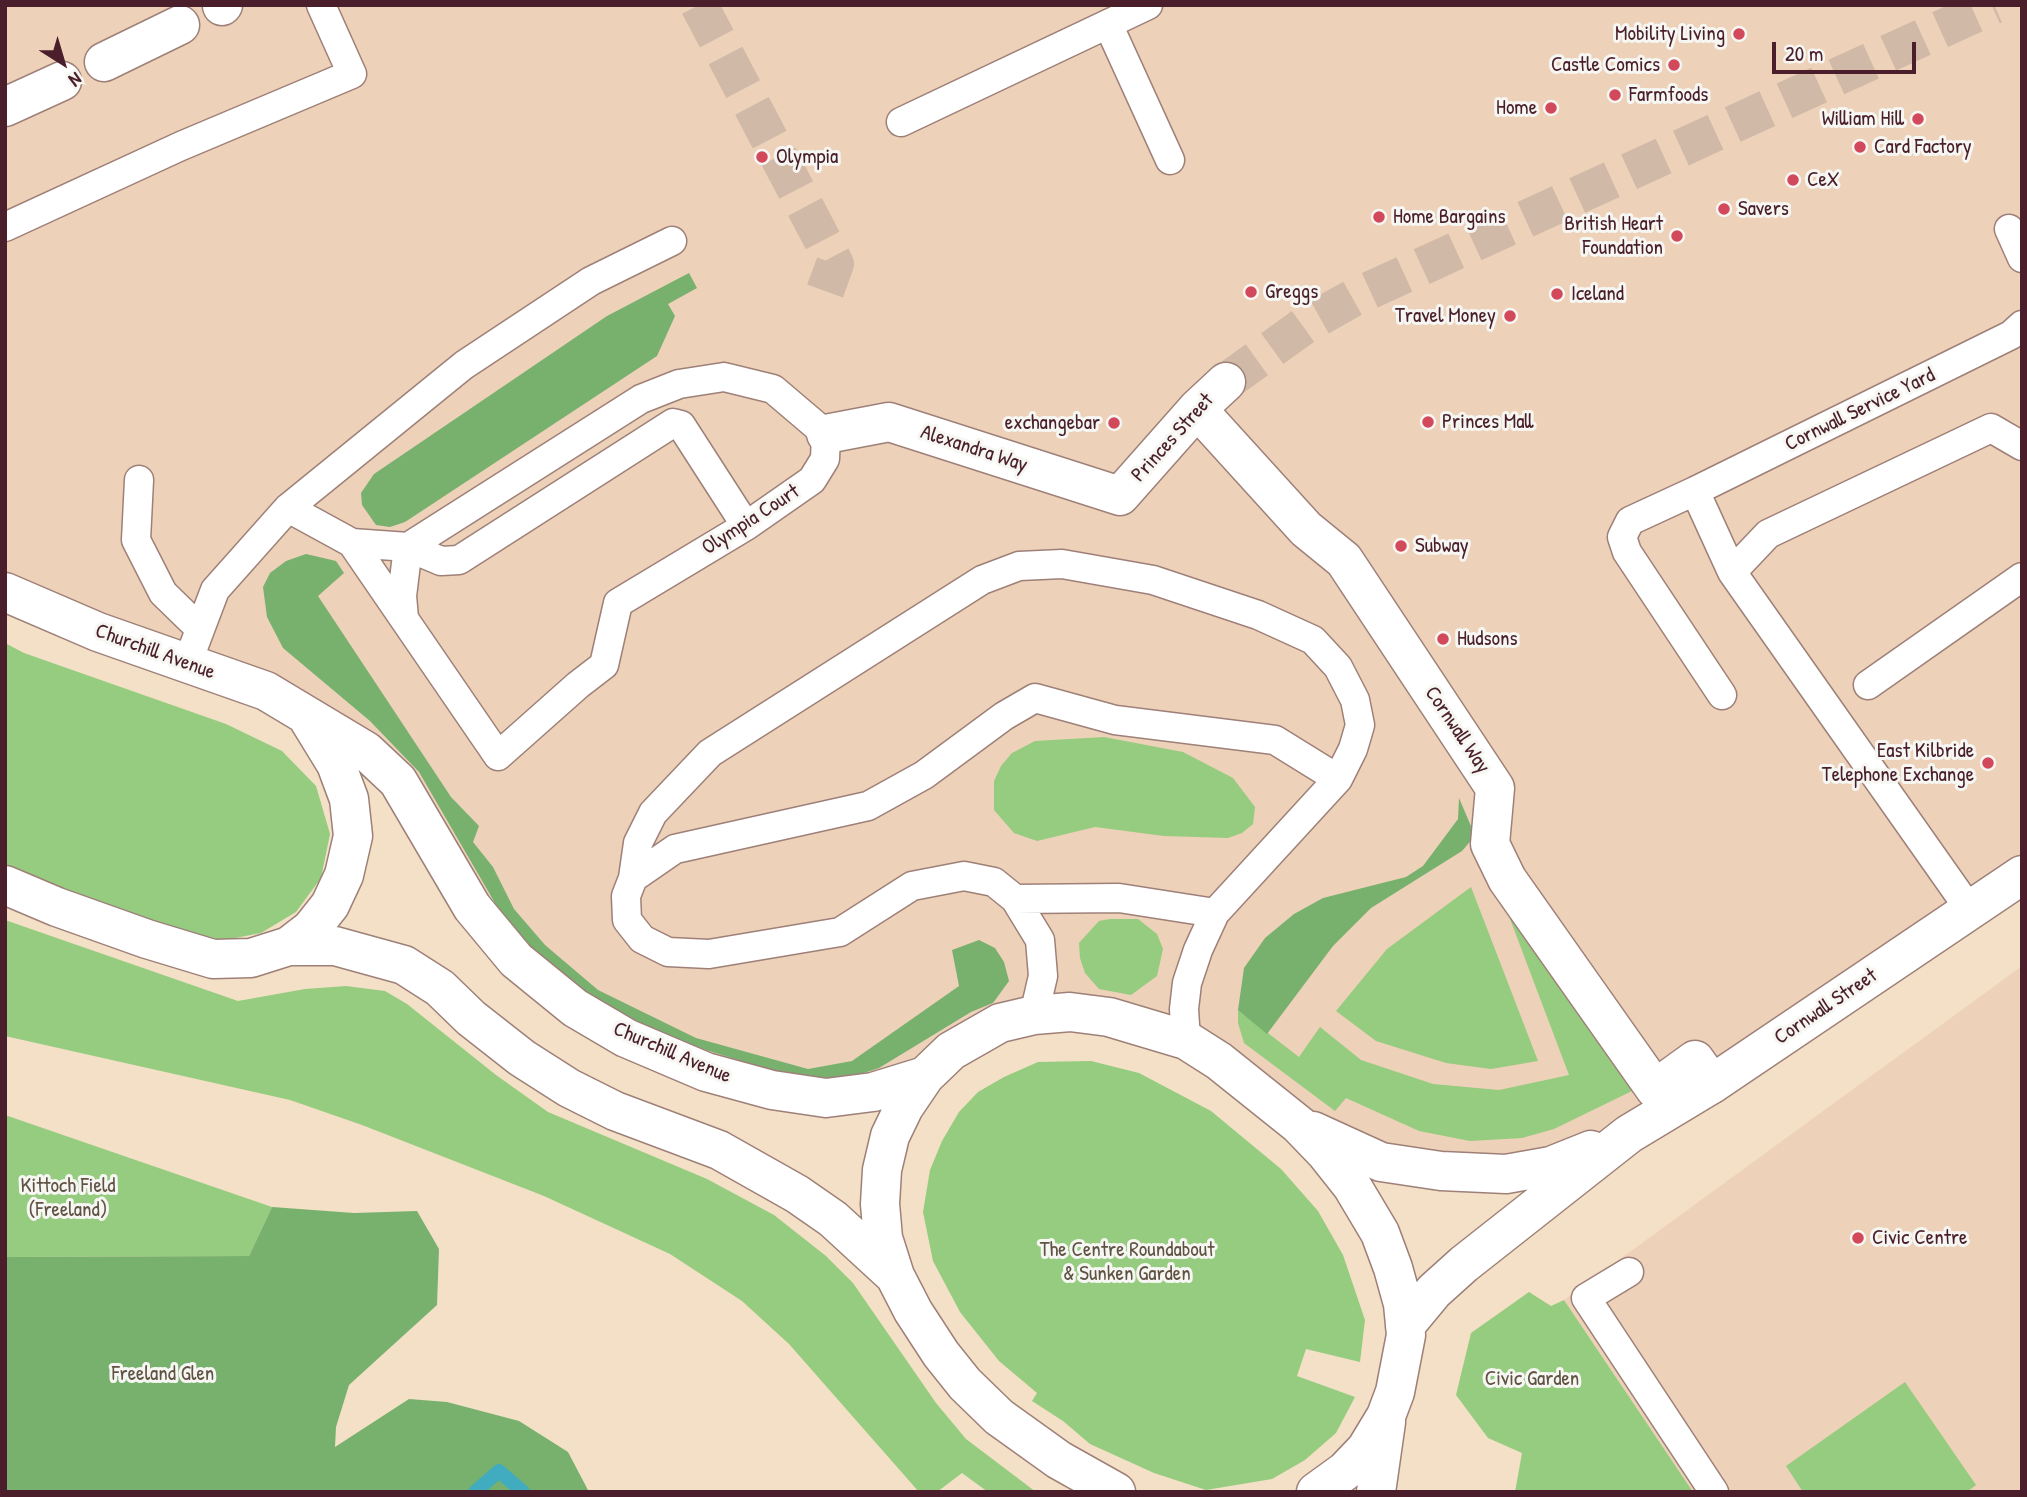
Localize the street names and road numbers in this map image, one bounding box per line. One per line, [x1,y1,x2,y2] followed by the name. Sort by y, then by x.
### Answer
[1781,363,1939,457] street label: Cornwall Service Yard
[1127,388,1219,488] street label: Princes Street
[917,420,1031,478] street label: Alexandra Way
[698,479,804,561] street label: Olympia Court
[92,619,218,685] street label: Churchill Avenue
[1419,682,1495,778] street label: Cornwall Way
[1770,963,1882,1051] street label: Cornwall Street
[609,1017,735,1089] street label: Churchill Avenue

